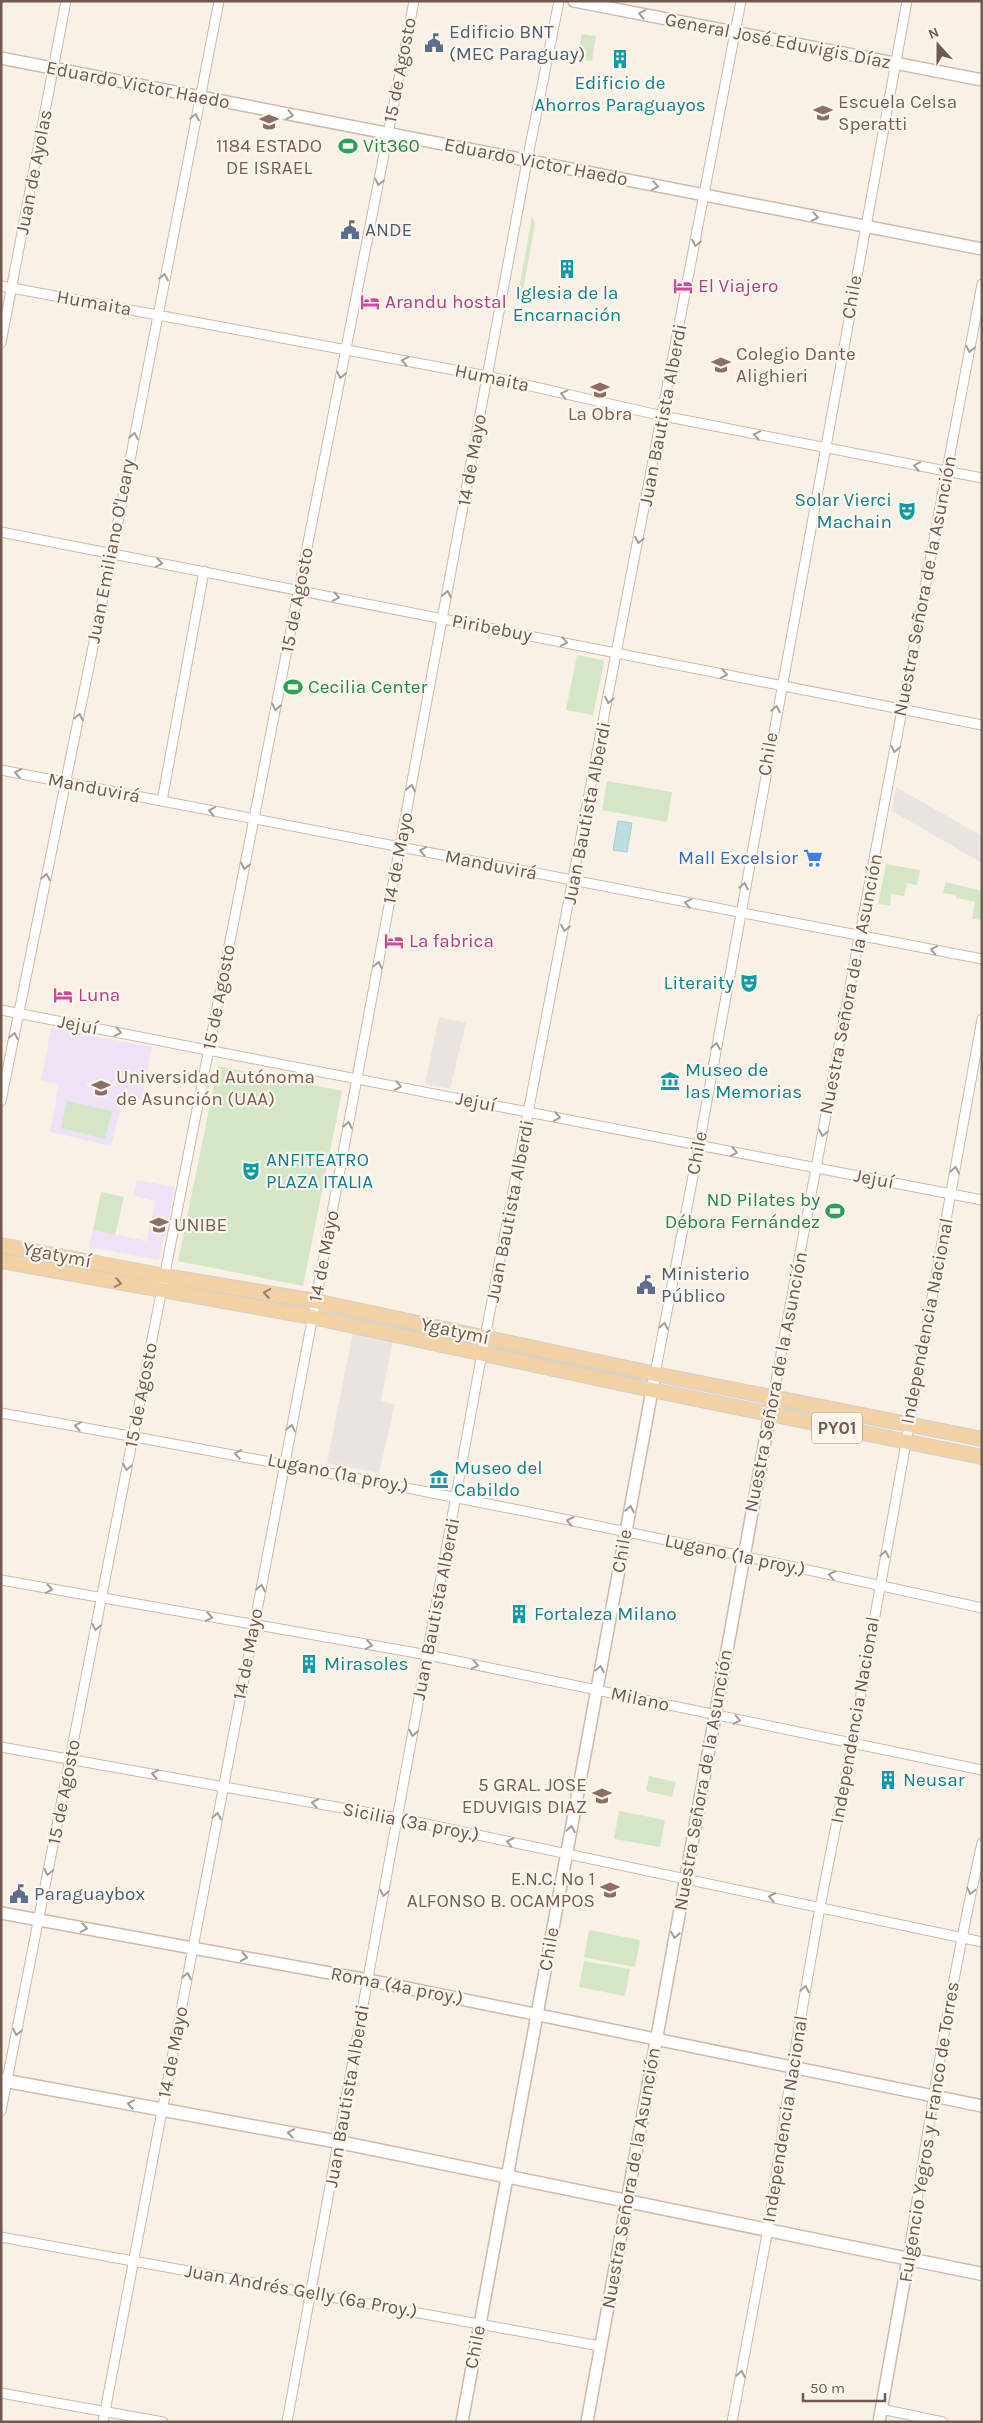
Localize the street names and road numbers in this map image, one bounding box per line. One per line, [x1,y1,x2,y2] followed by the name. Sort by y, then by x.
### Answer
[663,8,893,74] street label: General José Eduvigis Díaz
[379,16,421,124] street label: 15 de Agosto
[44,56,232,114] street label: Eduardo Victor Haedo
[11,108,57,236] street label: Juan de Ayolas
[442,133,630,191] street label: Eduardo Victor Haedo
[837,273,867,321] street label: Chile
[55,286,133,320] street label: Humaita
[635,322,691,508] street label: Juan Bautista Alberdi
[453,359,531,397] street label: Humaita
[453,412,491,508] street label: 14 de Mayo
[889,454,961,718] street label: Nuestra Señora de la Asunción
[82,457,140,645] street label: Juan Emiliano O'Leary
[276,546,318,654] street label: 15 de Agosto
[450,609,534,647] street label: Piribebuy
[559,720,615,906] street label: Juan Bautista Alberdi
[753,730,783,778] street label: Chile
[46,768,142,808] street label: Manduvirá
[378,810,418,906] street label: 14 de Mayo
[443,845,539,885] street label: Manduvirá
[815,852,887,1116] street label: Nuestra Señora de la Asunción
[198,943,240,1051] street label: 15 de Agosto
[56,1010,100,1040] street label: Jejuí
[454,1087,498,1117] street label: Jejuí
[482,1118,538,1304] street label: Juan Bautista Alberdi
[682,1129,712,1177] street label: Chile
[852,1164,896,1194] street label: Jejuí
[304,1208,344,1304] street label: 14 de Mayo
[896,1216,958,1426] street label: Independencia Nacional
[21,1238,94,1272] street label: Ygatymí
[740,1250,812,1514] street label: Nuestra Señora de la Asunción
[419,1313,492,1349] street label: Ygatymí
[120,1341,162,1449] street label: 15 de Agosto
[812,1412,862,1444] road number: PY01
[266,1449,410,1497] street label: Lugano (1ª proy.)
[408,1516,464,1702] street label: Juan Bautista Alberdi
[607,1527,637,1575] street label: Chile
[663,1529,807,1581] street label: Lugano (1ª proy.)
[228,1606,268,1702] street label: 14 de Mayo
[826,1615,884,1825] street label: Independencia Nacional
[669,1648,737,1912] street label: Nuestra Señora de la Asunción
[609,1682,671,1716] street label: Milano
[43,1738,85,1846] street label: 15 de Agosto
[341,1798,481,1846] street label: Sicilia (3ª proy.)
[534,1925,564,1973] street label: Chile
[329,1962,465,2010] street label: Roma (4ª proy.)
[894,1980,964,2284] street label: Fulgencio Yegros y Franco de Torres
[320,2003,374,2189] street label: Juan Bautista Alberdi
[153,2004,193,2100] street label: 14 de Mayo
[758,2014,812,2224] street label: Independencia Nacional
[597,2046,665,2310] street label: Nuestra Señora de la Asunción
[183,2260,419,2322] street label: Juan Andrés Gelly (6ª Proy.)
[460,2323,490,2371] street label: Chile

